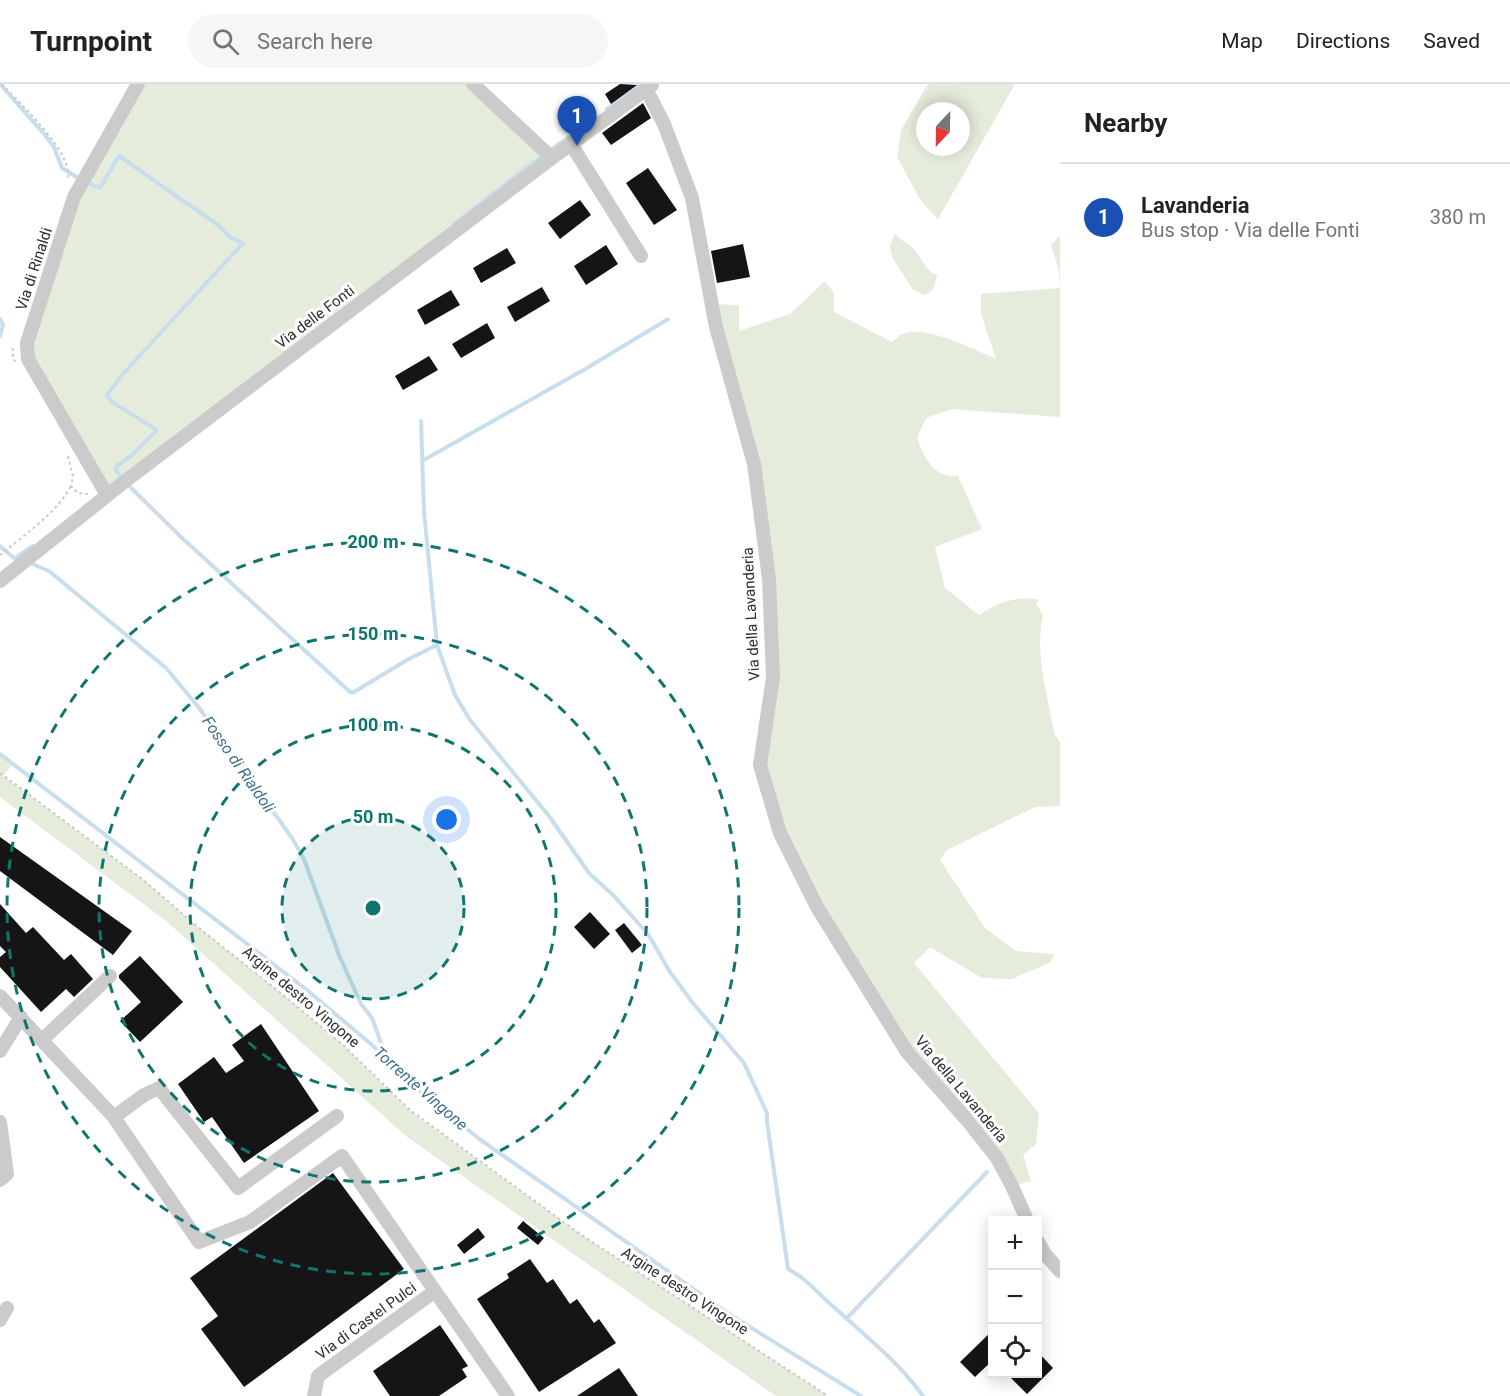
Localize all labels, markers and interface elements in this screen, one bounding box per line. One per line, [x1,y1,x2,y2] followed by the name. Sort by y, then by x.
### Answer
[188,14,608,68] search box
[30,25,152,58] text: Turnpoint
[209,25,242,58] icon: search
[257,29,373,54] text: Search here
[1221,29,1263,53] text: Map
[1296,29,1390,53] text: Directions
[1423,29,1480,53] text: Saved
[558,97,596,146] pin: 1
[916,102,970,156] north arrow
[1084,108,1167,138] text: Nearby
[1141,193,1250,218] text: Lavanderia
[1098,205,1109,229] text: 1
[1430,205,1486,229] text: 380 m
[1141,218,1360,242] text: Bus stop · Via delle Fonti
[12,225,56,313] street label: Via di Rinaldi
[272,282,358,352] street label: Via delle Fonti
[347,531,399,552] text: 200 m
[739,547,763,681] street label: Via della Lavanderia
[347,623,399,644] text: 150 m
[198,712,279,816] water label: Fosso di Rialdoli
[347,714,399,735] text: 100 m
[432,805,461,834] your location
[353,806,393,827] text: 50 m
[363,898,383,918] centre of rings
[239,943,363,1051] street label: Argine destro Vingone
[911,1032,1011,1146] street label: Via della Lavanderia
[370,1042,472,1134] water label: Torrente Vingone
[988,1216,1042,1378] map controls
[988,1216,1042,1270] button: +
[618,1243,752,1339] street label: Argine destro Vingone
[988,1270,1042,1324] button: −
[312,1279,420,1363] street label: Via di Castel Pulci
[988,1324,1042,1378] button: locate

